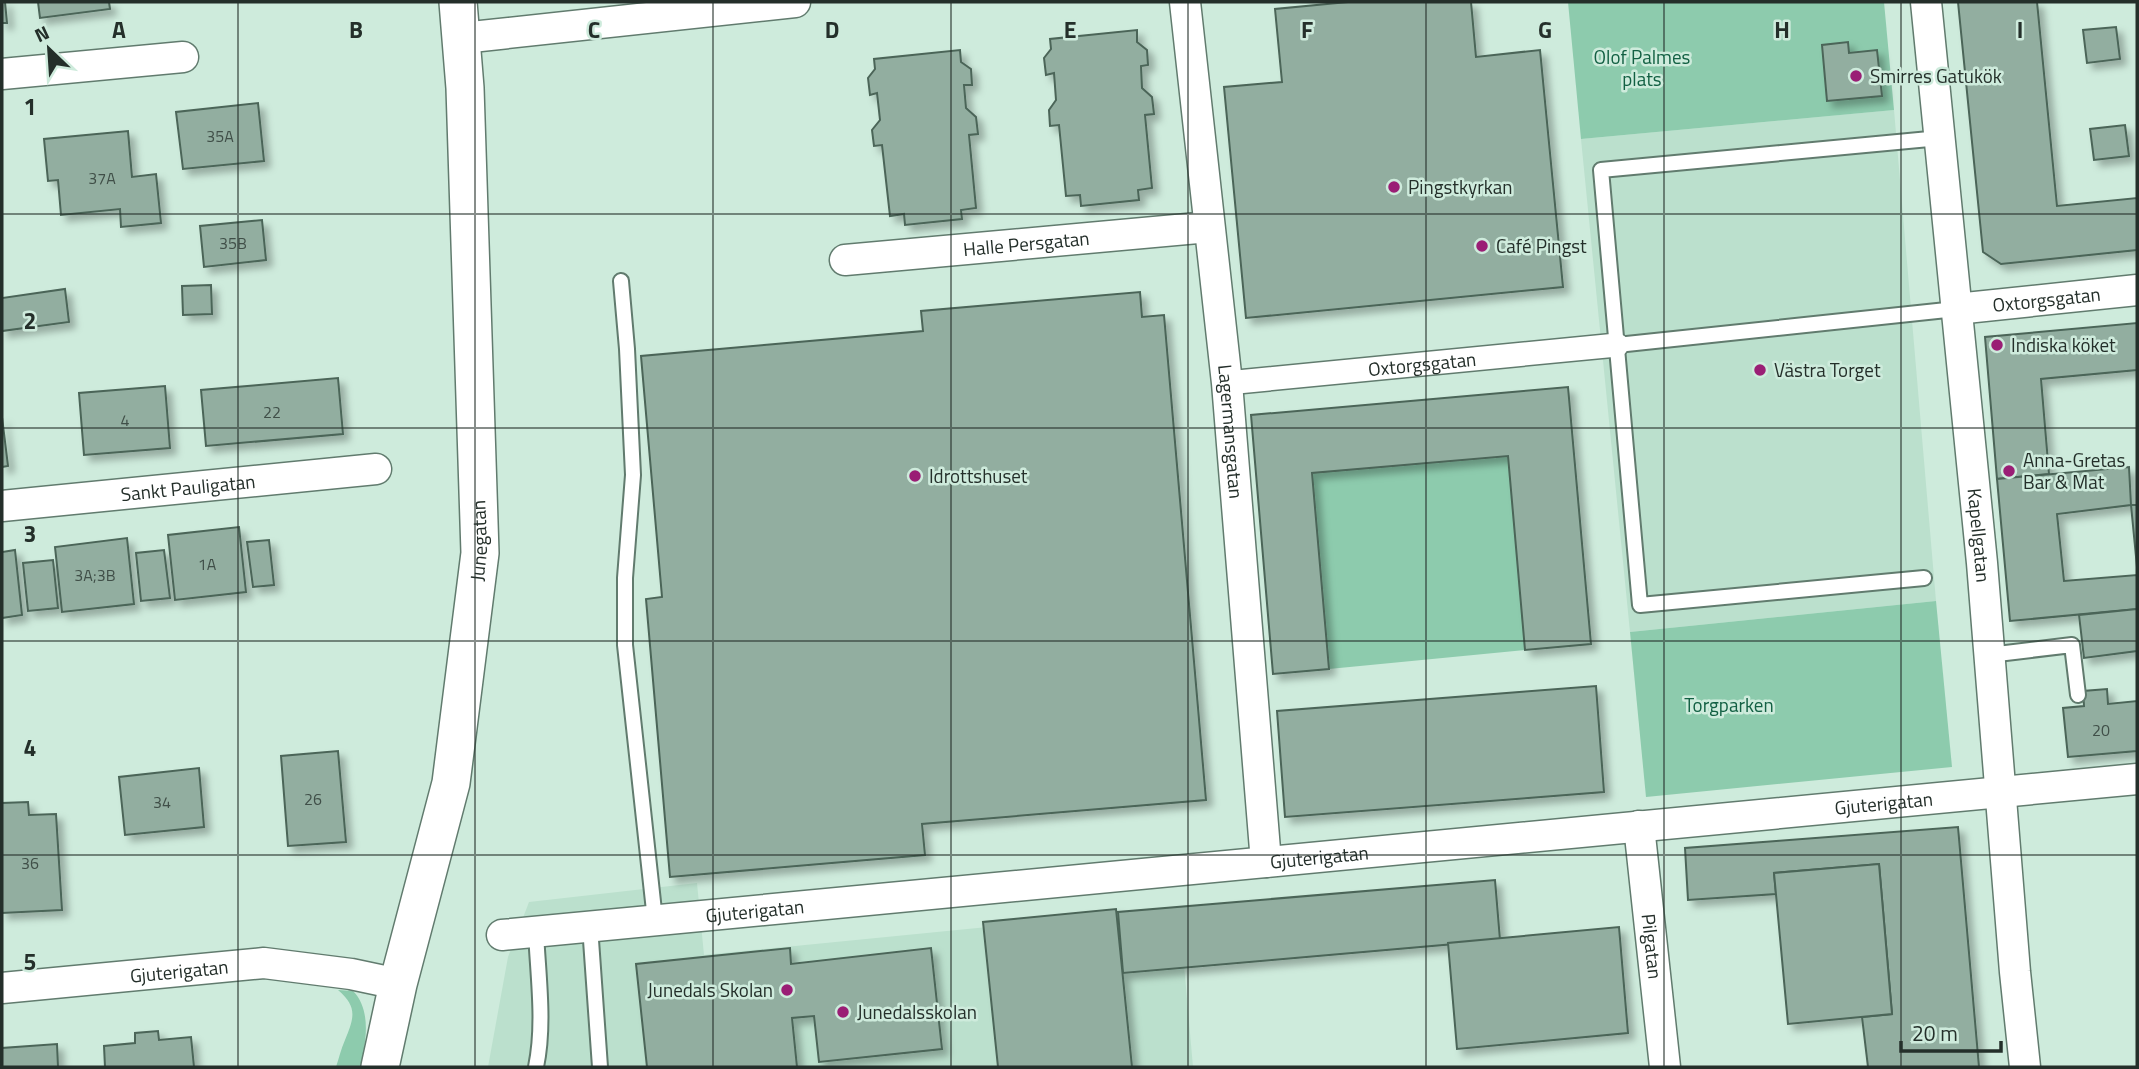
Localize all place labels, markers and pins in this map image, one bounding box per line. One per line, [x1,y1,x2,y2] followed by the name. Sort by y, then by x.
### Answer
[1870,61,2002,90] place label: Smirres Gatukök
[1848,68,1864,84] marker: Smirres Gatukök
[1408,172,1513,201] place label: Pingstkyrkan
[1386,179,1402,195] marker: Pingstkyrkan
[1496,231,1587,260] place label: Café Pingst
[1474,238,1490,254] marker: Café Pingst
[2011,330,2116,359] place label: Indiska köket
[1989,337,2005,353] marker: Indiska köket
[1774,355,1881,384] place label: Västra Torget
[1752,362,1768,378] marker: Västra Torget
[2023,445,2125,496] place label: Anna-Gretas Bar & Mat
[929,461,1028,490] place label: Idrottshuset
[2001,463,2017,479] marker: Anna-Gretas Bar & Mat
[907,468,923,484] marker: Idrottshuset
[647,975,773,1004] place label: Junedals Skolan
[779,982,795,998] marker: Junedals Skolan
[857,997,977,1026] place label: Junedalsskolan
[835,1004,851,1020] marker: Junedalsskolan

